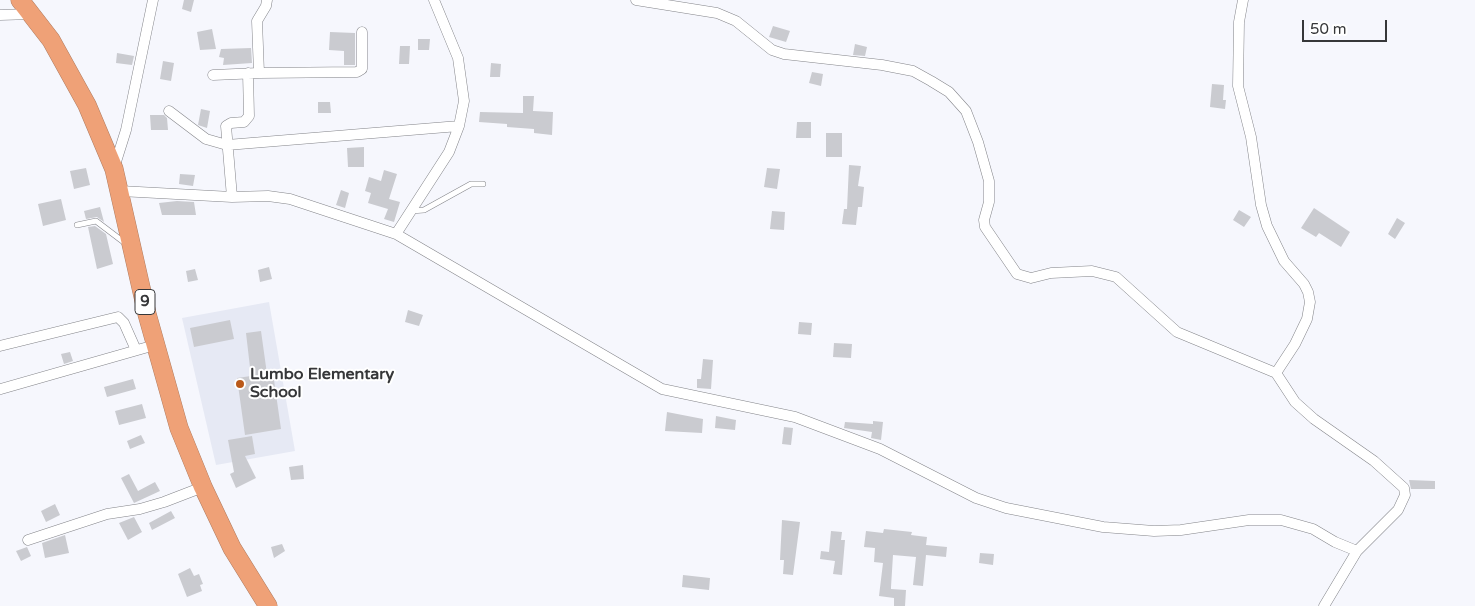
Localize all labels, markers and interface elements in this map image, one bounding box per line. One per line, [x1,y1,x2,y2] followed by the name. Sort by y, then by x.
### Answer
[1305,10,1390,42] scale bar
[1310,20,1347,38] text: 50 m
[135,290,155,314] road number: 9
[250,365,394,403] place label: Lumbo Elementary School
[234,378,246,390] marker: Lumbo Elementary School

